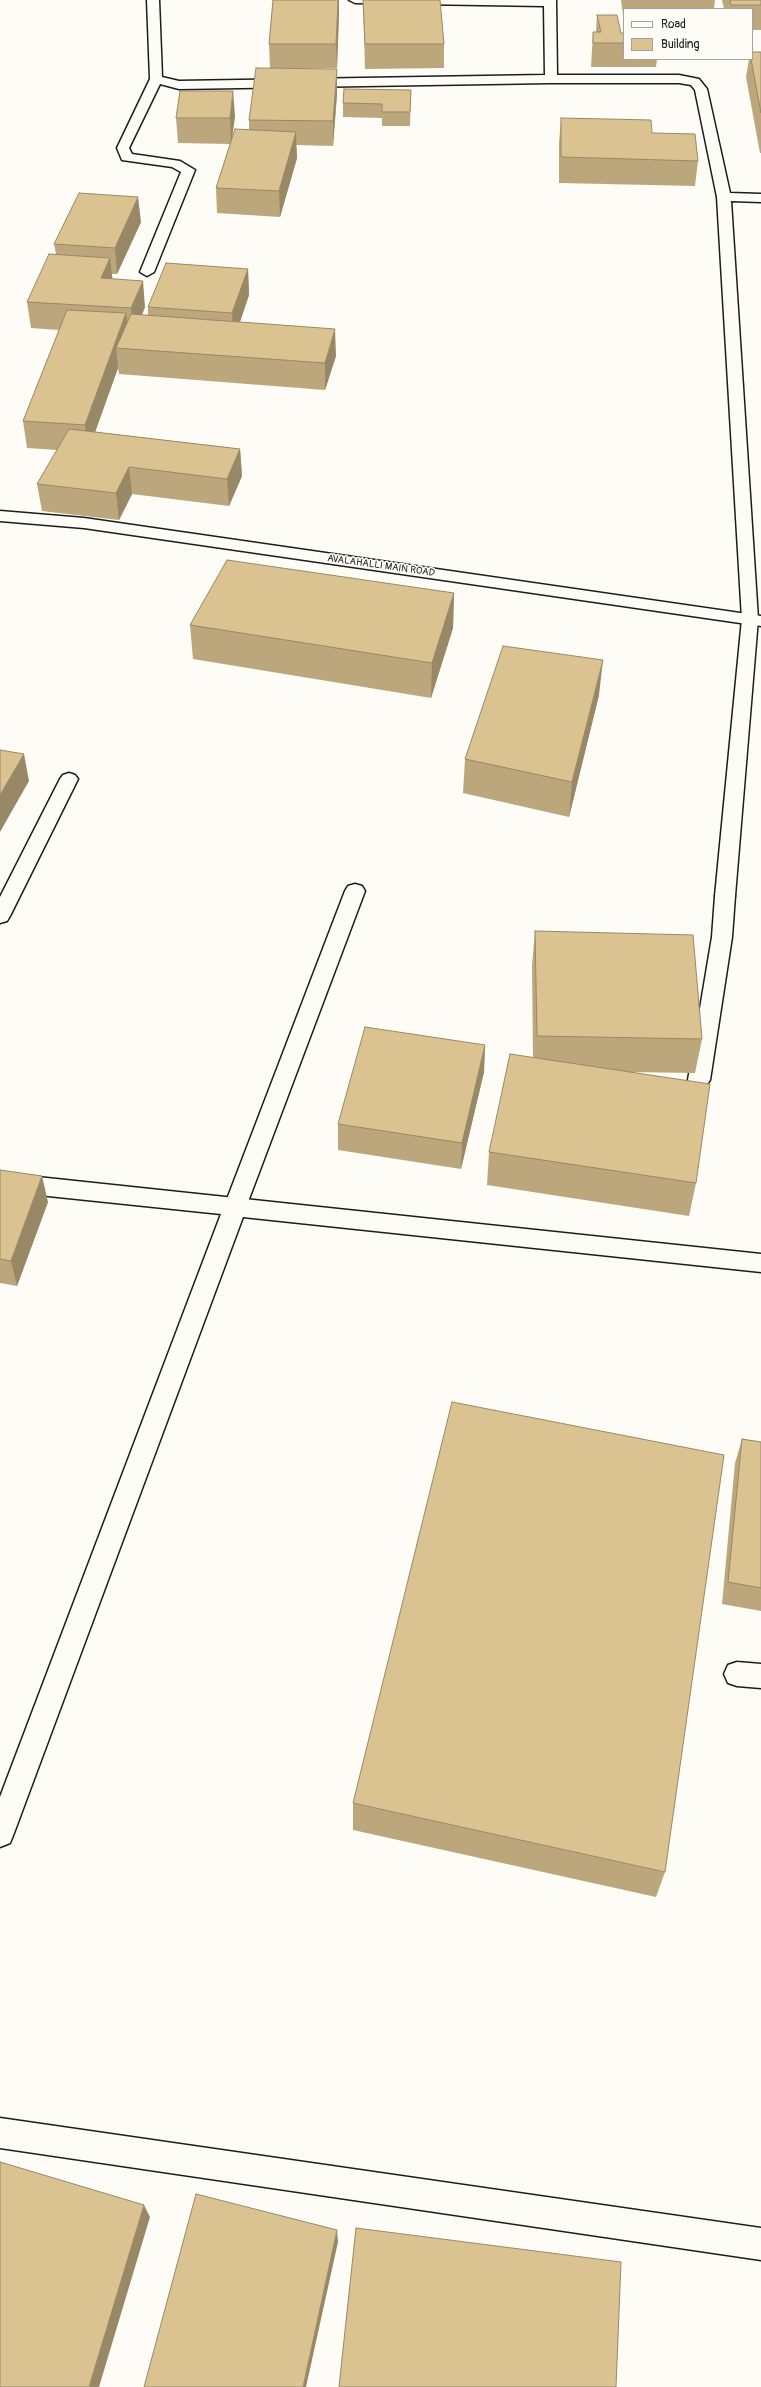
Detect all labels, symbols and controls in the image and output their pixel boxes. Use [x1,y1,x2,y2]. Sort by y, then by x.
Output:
legend [623,8,753,60]
text: Road [661,17,686,32]
text: Building [661,37,700,52]
street label: AVALAHALLI MAIN ROAD [326,553,436,579]

